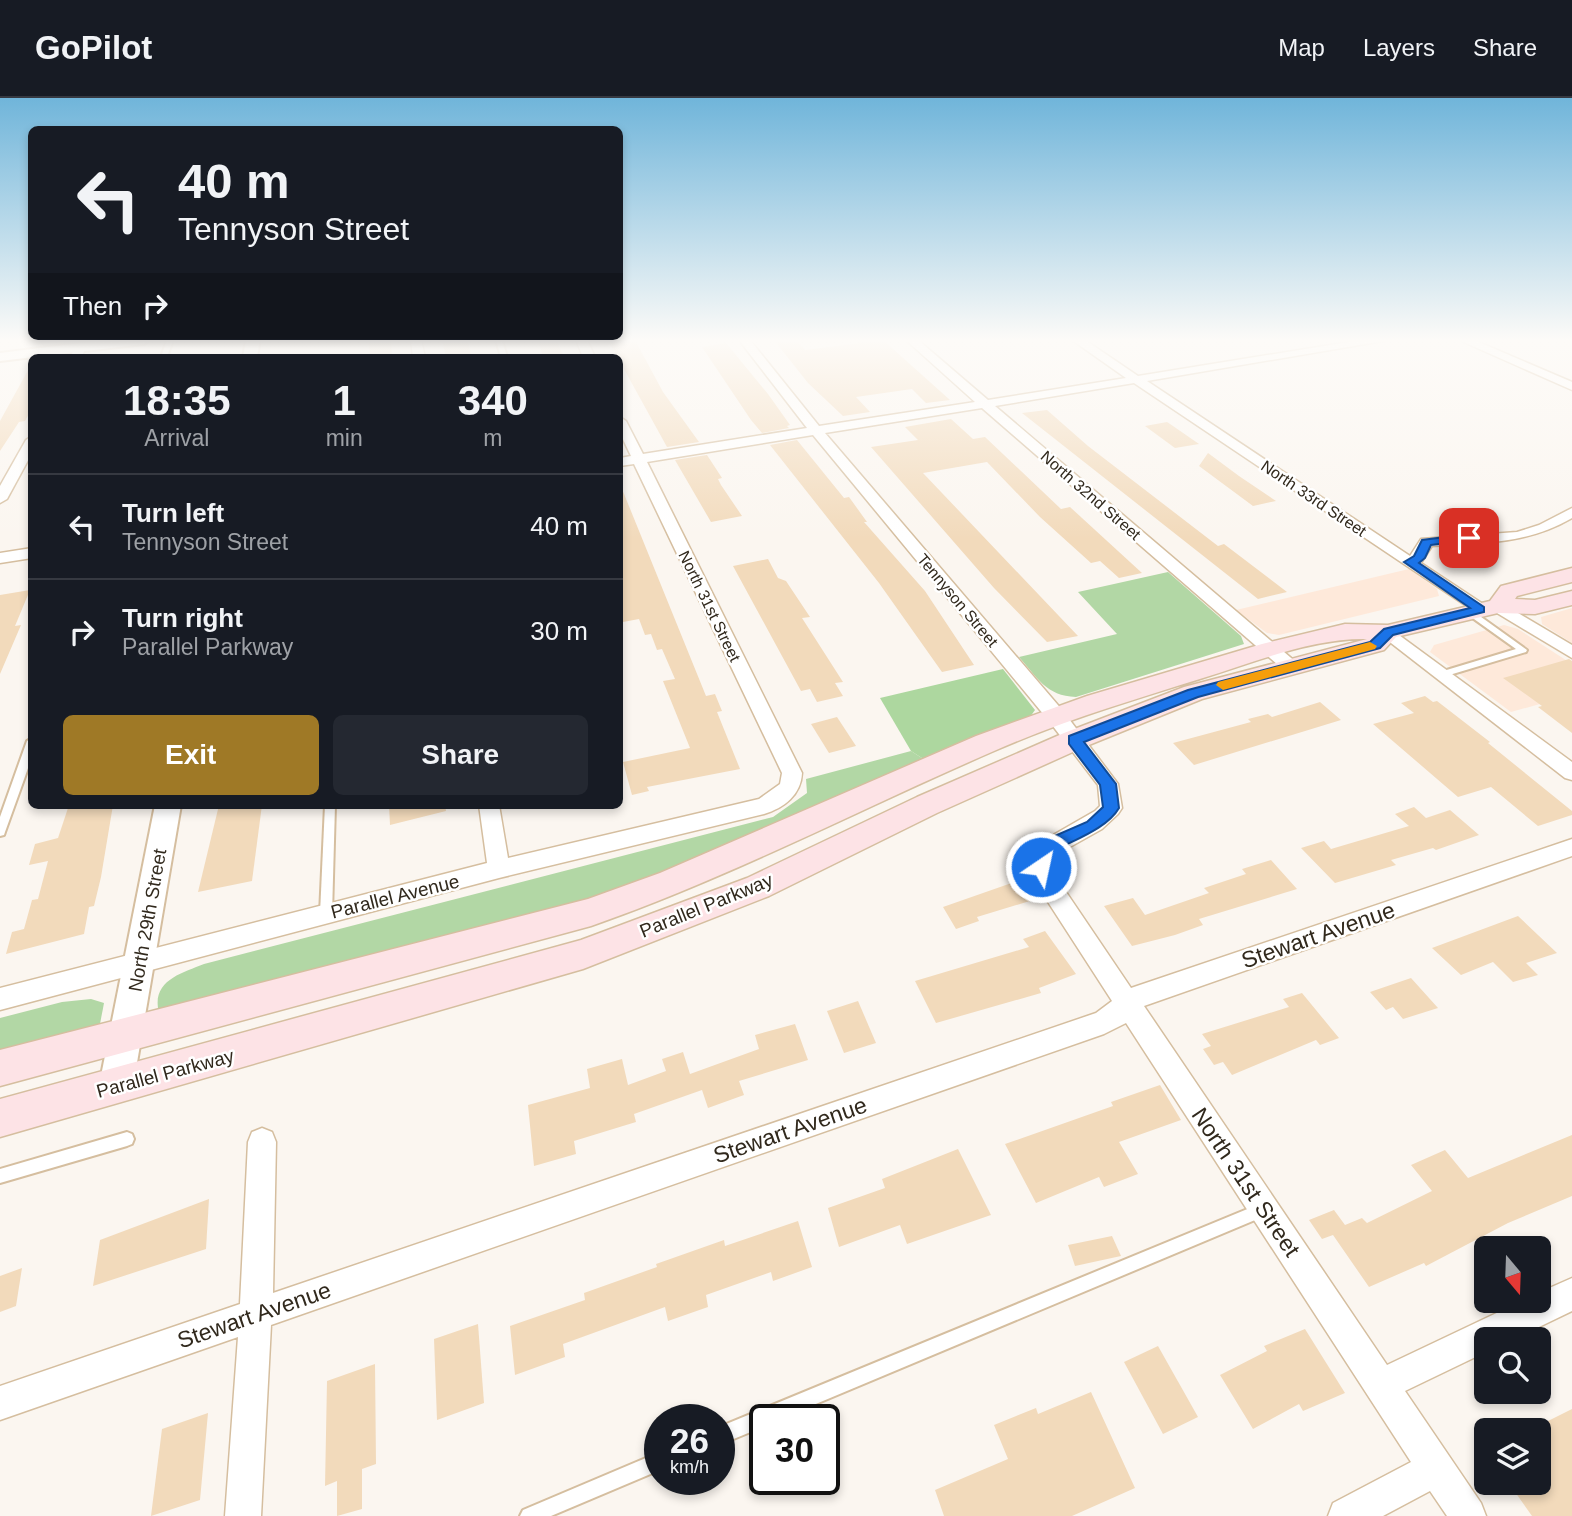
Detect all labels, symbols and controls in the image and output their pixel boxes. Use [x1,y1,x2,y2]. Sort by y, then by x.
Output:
text: GoPilot [35,29,152,66]
text: Map [1278,34,1325,61]
text: Layers [1363,34,1435,61]
text: Share [1473,34,1537,61]
icon: left [63,154,154,245]
text: 40 m [178,154,290,208]
text: Tennyson Street [178,211,409,247]
icon: right [136,287,174,325]
text: Then [63,291,122,321]
text: 18:35 [123,377,231,424]
text: 1 [332,377,356,424]
text: 340 [458,377,528,424]
text: Arrival [144,425,209,451]
text: min [326,425,363,451]
text: m [483,425,502,451]
street label: North 32nd Street [1037,448,1144,544]
street label: North 33rd Street [1258,457,1370,540]
text: Turn left [122,498,224,528]
icon: left [63,508,101,546]
pin [1439,508,1499,568]
text: 40 m [530,511,588,541]
icon: arrive [1450,519,1488,557]
text: Tennyson Street [122,529,288,555]
street label: North 31st Street [675,548,744,665]
street label: Tennyson Street [914,551,1002,650]
text: Turn right [122,603,243,633]
icon: right [63,613,101,651]
text: 30 m [530,616,588,646]
text: Parallel Parkway [122,634,293,660]
button: Exit [63,715,319,795]
button: Share [333,715,588,795]
position arrow [1004,830,1078,904]
street label: North 29th Street [125,846,171,993]
street label: Parallel Parkway [637,869,776,942]
street label: Parallel Avenue [329,870,462,923]
street label: Stewart Avenue [1238,897,1398,973]
street label: Parallel Parkway [94,1045,237,1102]
street label: Stewart Avenue [710,1092,870,1168]
street label: North 31st Street [1187,1103,1306,1262]
north arrow [1474,1236,1550,1312]
map controls [1474,1236,1551,1495]
street label: Stewart Avenue [174,1277,334,1353]
button: search [1474,1327,1551,1404]
speed limit sign: 30 [749,1404,840,1495]
button: layers [1474,1418,1551,1495]
text: 26 [670,1421,709,1460]
text: km/h [670,1457,709,1477]

